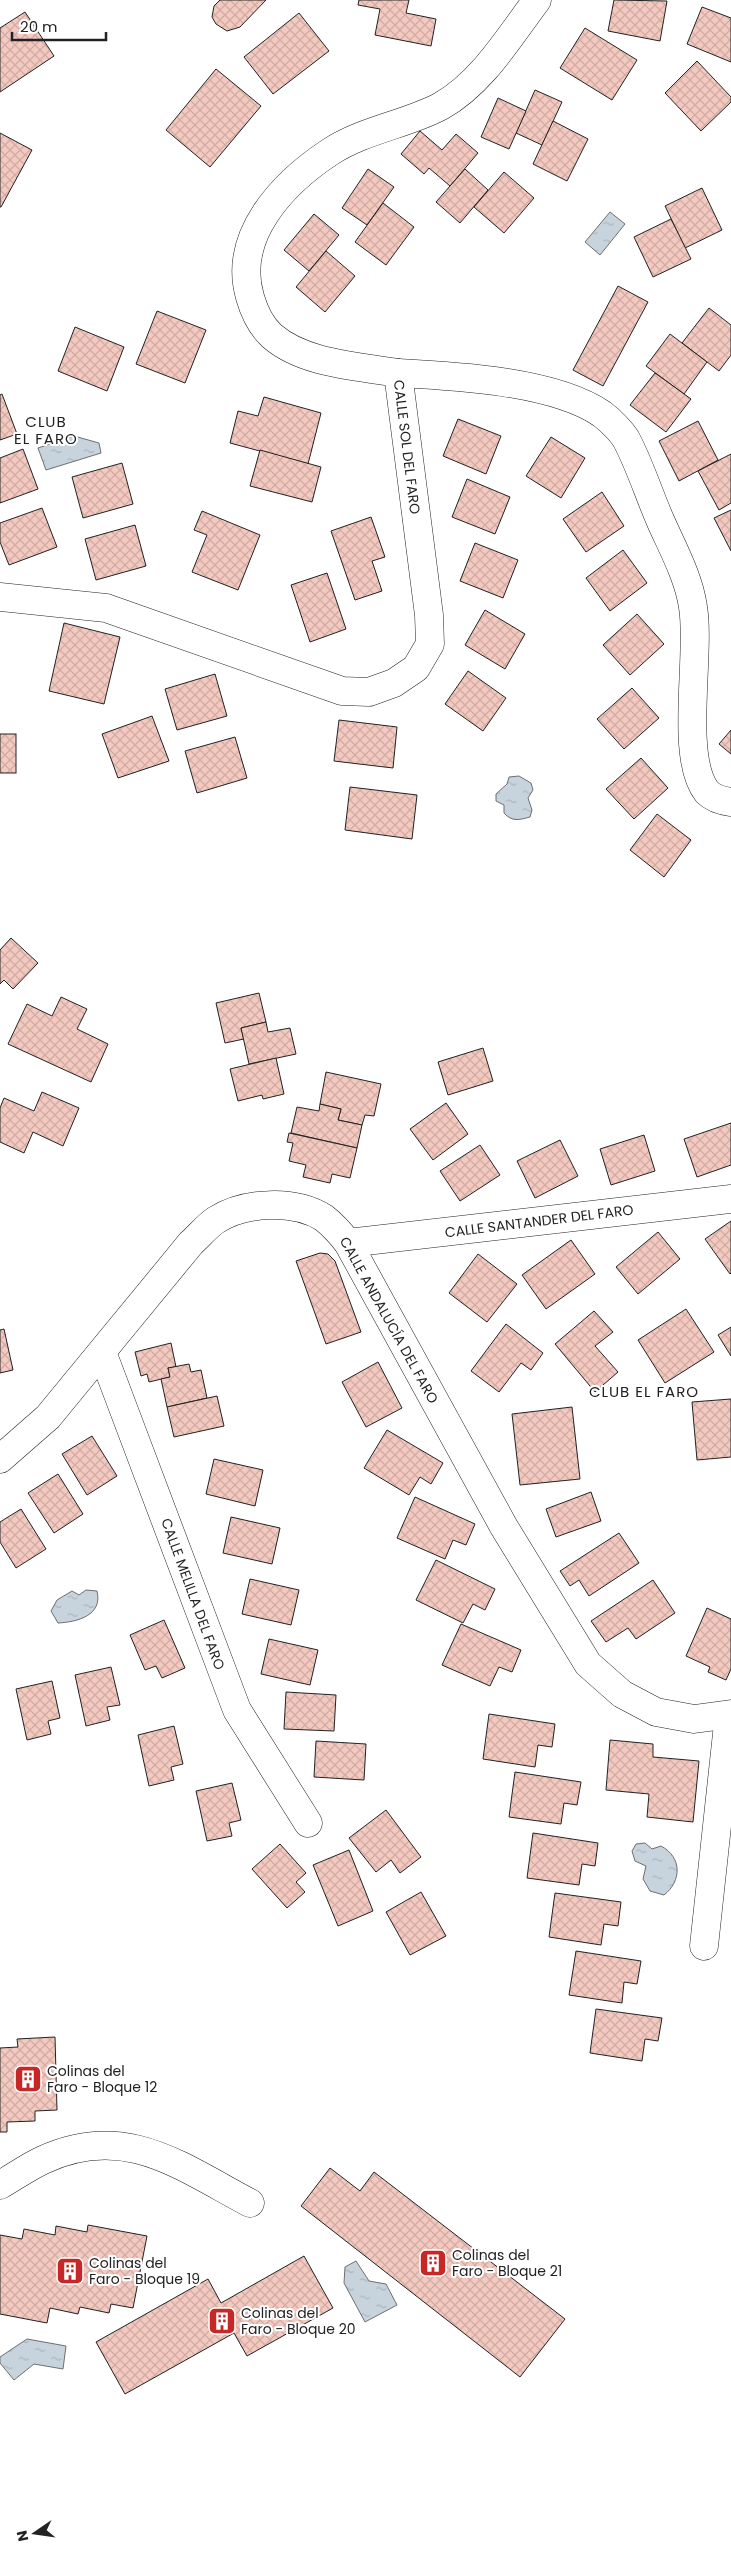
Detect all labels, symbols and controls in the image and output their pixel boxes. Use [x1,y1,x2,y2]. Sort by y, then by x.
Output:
scale bar [12,10,106,42]
text: 20 m [20,16,58,37]
street label: CALLE SOL DEL FARO [389,379,425,515]
district label: CLUB EL FARO [14,411,78,449]
street label: CALLE SANTANDER DEL FARO [444,1200,634,1242]
street label: CALLE ANDALUCÍA DEL FARO [335,1233,443,1407]
district label: CLUB EL FARO [589,1381,699,1402]
street label: CALLE MELILLA DEL FARO [156,1515,230,1673]
place label: Colinas del Faro - Bloque 12 [47,2061,157,2097]
building icon: Colinas del Faro - Bloque 12 [13,2064,43,2094]
place label: Colinas del Faro - Bloque 21 [452,2245,562,2281]
building icon: Colinas del Faro - Bloque 21 [418,2248,448,2278]
place label: Colinas del Faro - Bloque 19 [89,2253,200,2289]
building icon: Colinas del Faro - Bloque 19 [55,2256,85,2286]
place label: Colinas del Faro - Bloque 20 [241,2303,356,2339]
building icon: Colinas del Faro - Bloque 20 [207,2306,237,2336]
north arrow [10,2508,60,2558]
text: N [11,2529,33,2543]

